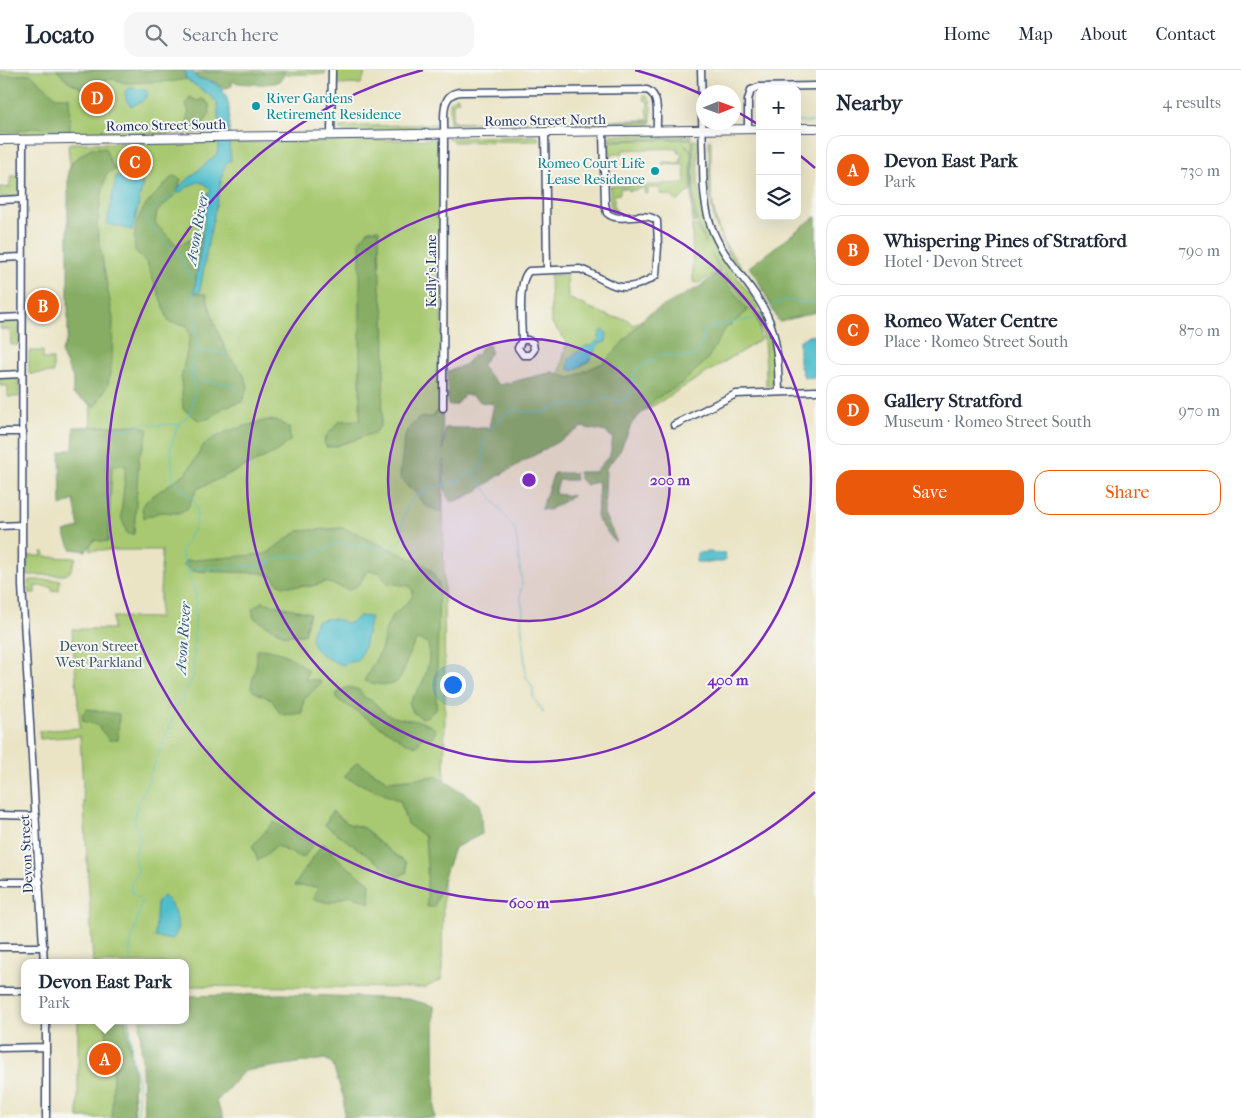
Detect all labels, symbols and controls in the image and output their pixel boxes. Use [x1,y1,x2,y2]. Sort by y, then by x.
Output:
search box [124,12,474,57]
text: Locato [25,21,94,49]
icon: search [142,21,170,49]
text: Search here [182,24,279,46]
text: Home [943,24,990,45]
text: Map [1018,24,1053,45]
text: About [1081,24,1127,45]
text: Contact [1155,24,1216,45]
pin: D [81,79,113,117]
north arrow [696,85,741,130]
map controls [756,85,801,220]
button: + [756,85,801,130]
place label: River Gardens Retirement Residence [266,90,401,123]
text: Nearby [836,91,902,115]
text: 4 results [1163,93,1221,112]
marker: River Gardens Retirement Residence [250,100,262,112]
street label: Romeo Street North [484,111,606,130]
street label: Romeo Street South [106,116,227,135]
button: − [756,130,801,175]
pin: C [119,143,151,181]
text: Devon East Park [884,150,1017,172]
place label: Romeo Court Life Lease Residence [537,155,645,188]
text: A [848,161,858,180]
text: 730 m [1180,161,1220,180]
marker: Romeo Court Life Lease Residence [649,165,661,177]
text: Park [884,172,916,191]
button: layers [756,175,801,220]
water label: Avon River [182,191,212,268]
text: Whispering Pines of Stratford [884,230,1127,252]
street label: Kelly's Lane [423,234,440,308]
text: B [848,241,858,260]
text: 790 m [1178,241,1220,260]
text: Hotel · Devon Street [884,252,1023,271]
pin: B [27,287,59,325]
text: Romeo Water Centre [884,310,1058,332]
text: C [848,321,858,340]
text: 870 m [1179,321,1220,340]
text: Place · Romeo Street South [884,332,1068,351]
text: Gallery Stratford [884,390,1022,412]
text: D [847,401,859,420]
text: 970 m [1178,401,1220,420]
text: Museum · Romeo Street South [884,412,1091,431]
button: Save [836,470,1024,515]
button: Share [1034,470,1221,515]
centre of rings [520,471,538,489]
text: 200 m [650,471,690,489]
water label: Avon River [171,600,195,677]
park label: Devon Street West Parkland [55,638,143,671]
text: 400 m [706,671,749,689]
your location [440,672,466,698]
street label: Devon Street [16,814,37,894]
text: 600 m [509,894,550,912]
popup [21,959,189,1024]
text: Devon East Park [38,971,172,993]
text: Park [38,993,70,1012]
pin: A [89,1040,121,1078]

